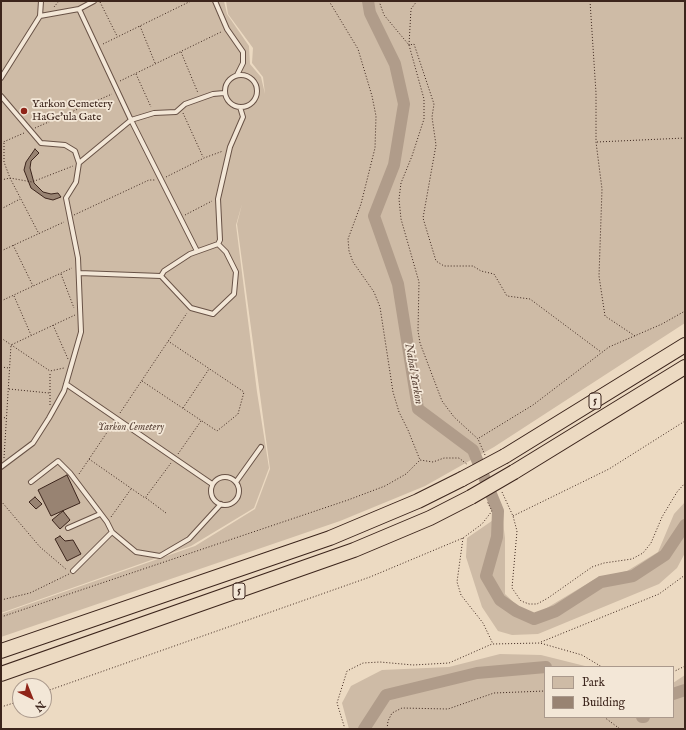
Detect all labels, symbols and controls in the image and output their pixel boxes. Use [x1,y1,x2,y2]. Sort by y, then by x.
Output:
place label: Yarkon Cemetery HaGe'ula Gate [32,98,113,124]
marker: Yarkon Cemetery HaGe'ula Gate [19,106,29,116]
water label: Nahal Yarkon [401,342,425,406]
road number: 5 [589,393,601,409]
park label: Yarkon Cemetery [98,421,164,435]
road number: 5 [233,583,245,599]
legend [544,666,674,718]
text: Park [582,675,605,690]
north arrow [12,678,52,718]
text: Building [582,695,625,710]
text: N [31,698,48,714]

